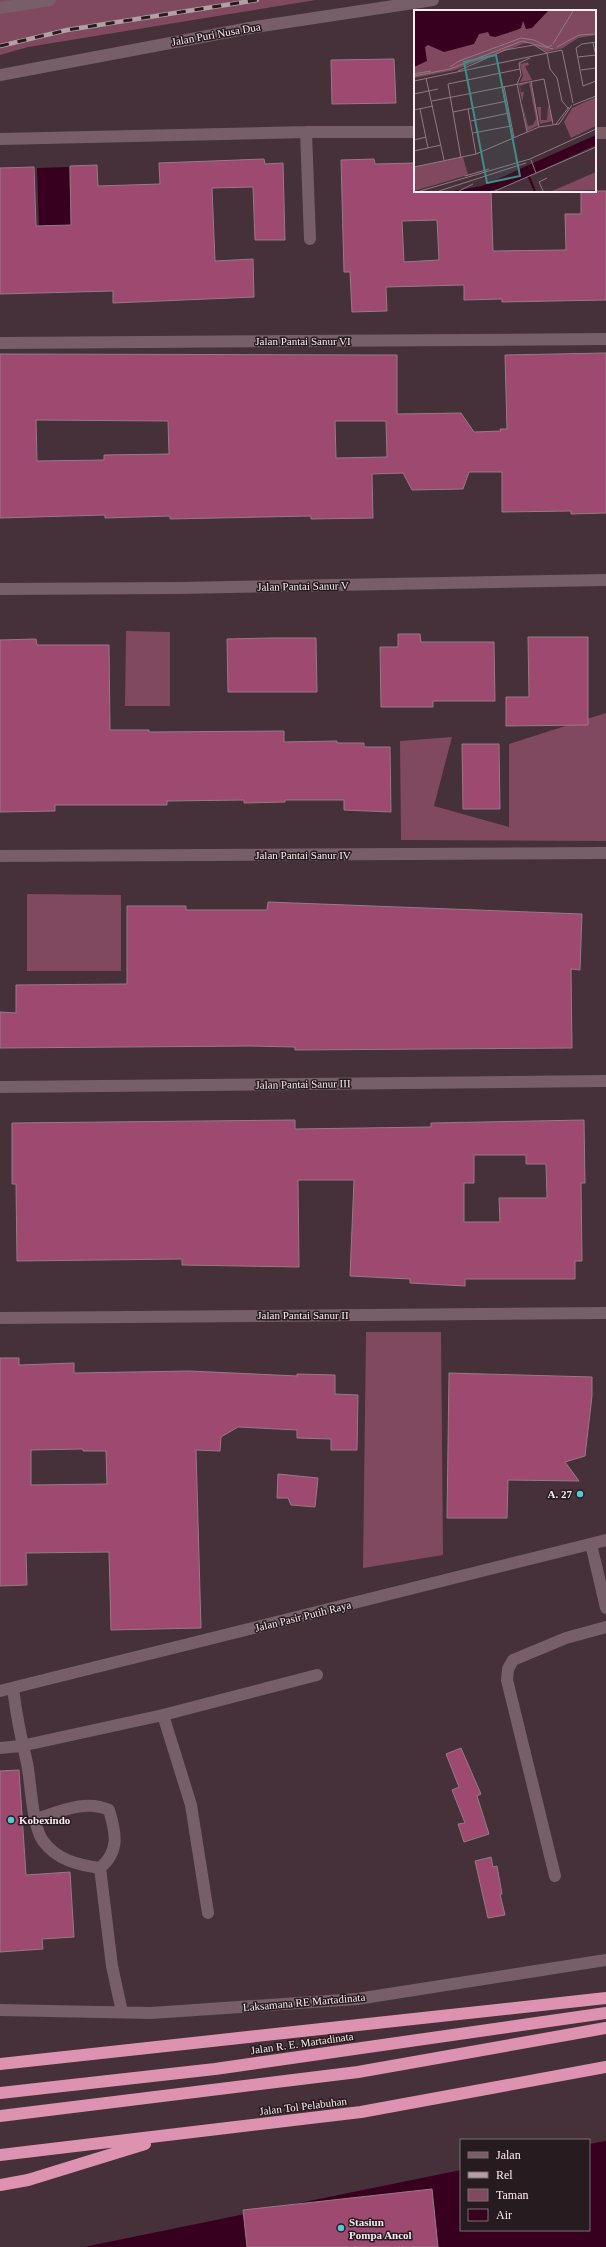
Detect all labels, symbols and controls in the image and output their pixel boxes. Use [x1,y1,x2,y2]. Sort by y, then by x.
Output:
inset map [414,10,596,192]
street label: Jalan Puri Nusa Dua [171,20,262,48]
street label: Jalan Pantai Sanur VI [255,335,351,347]
street label: Jalan Pantai Sanur V [257,579,349,593]
street label: Jalan Pantai Sanur IV [255,849,351,861]
street label: Jalan Pantai Sanur III [255,1077,351,1091]
street label: Jalan Pantai Sanur II [257,1309,349,1321]
place label: A. 27 [548,1488,572,1500]
marker: A. 27 [575,1489,585,1499]
street label: Jalan Pasir Putih Raya [254,1598,352,1634]
place label: Kobexindo [19,1814,71,1826]
marker: Kobexindo [6,1815,16,1825]
street label: Laksamana RE Martadinata [242,1991,366,2013]
street label: Jalan R. E. Martadinata [250,2030,354,2056]
street label: Jalan Tol Pelabuhan [258,2095,348,2117]
legend [460,2139,590,2231]
text: Jalan [496,2148,521,2162]
text: Rel [496,2168,513,2182]
text: Taman [496,2188,528,2202]
text: Air [496,2208,512,2222]
place label: Stasiun Pompa Ancol [349,2216,412,2241]
marker: Stasiun Pompa Ancol [336,2223,346,2233]

